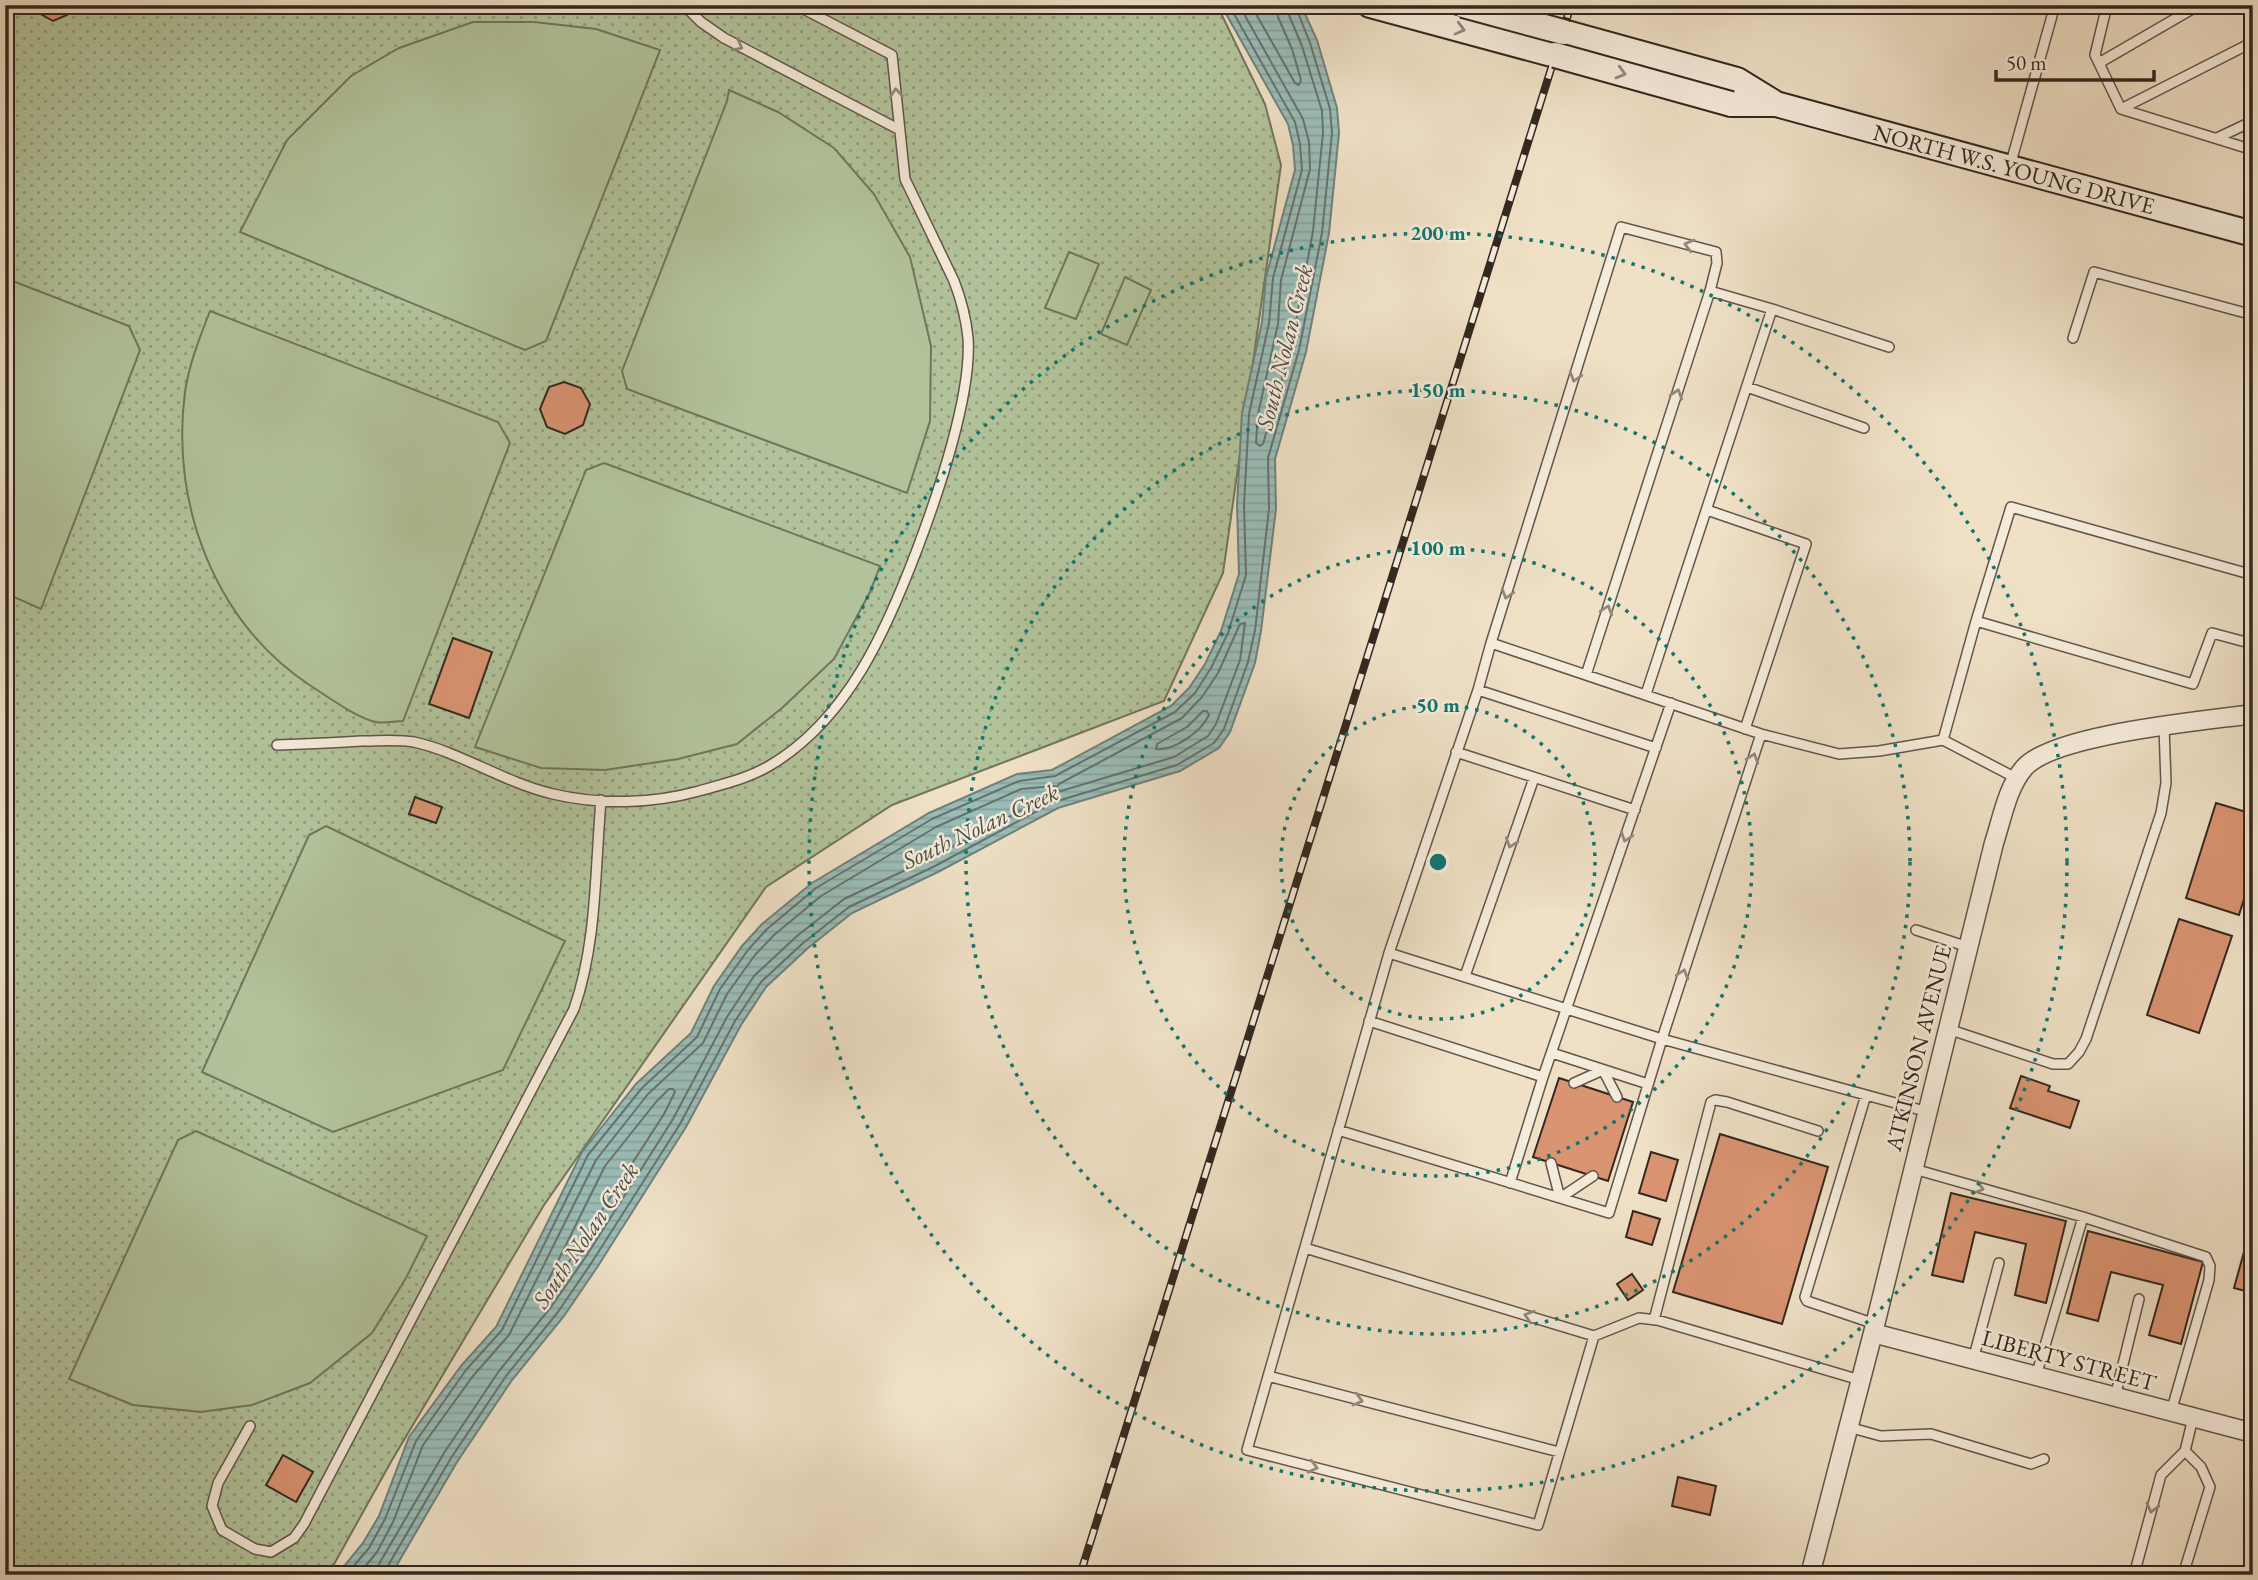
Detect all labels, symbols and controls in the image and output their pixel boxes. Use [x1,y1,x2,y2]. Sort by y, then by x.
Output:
one-way arrow [1454,21,1466,35]
one-way arrow [731,37,743,51]
scale bar [1996,38,2153,82]
text: 50 m [2006,49,2047,76]
one-way arrow [1615,65,1627,79]
one-way arrow [889,87,904,98]
street label: NORTH W.S. YOUNG DRIVE [1870,117,2158,221]
text: 200 m [1410,219,1466,246]
one-way arrow [1683,239,1695,253]
water label: South Nolan Creek [1248,261,1320,434]
one-way arrow [1568,371,1583,383]
text: 150 m [1410,376,1466,403]
one-way arrow [1669,388,1683,400]
text: 100 m [1410,534,1466,561]
one-way arrow [1500,588,1515,600]
one-way arrow [1598,604,1613,616]
text: 50 m [1416,691,1460,718]
one-way arrow [1745,752,1759,764]
water label: South Nolan Creek [896,776,1063,876]
one-way arrow [1620,831,1634,843]
one-way arrow [1505,836,1519,848]
centre of rings [1426,850,1450,874]
street label: ATKINSON AVENUE [1878,942,1958,1155]
one-way arrow [1675,968,1689,981]
water label: South Nolan Creek [524,1156,645,1315]
one-way arrow [1973,1179,1985,1194]
one-way arrow [1523,1309,1535,1324]
street label: LIBERTY STREET [1979,1322,2160,1398]
one-way arrow [1351,1392,1363,1406]
one-way arrow [1307,1459,1319,1473]
one-way arrow [2146,1502,2160,1514]

